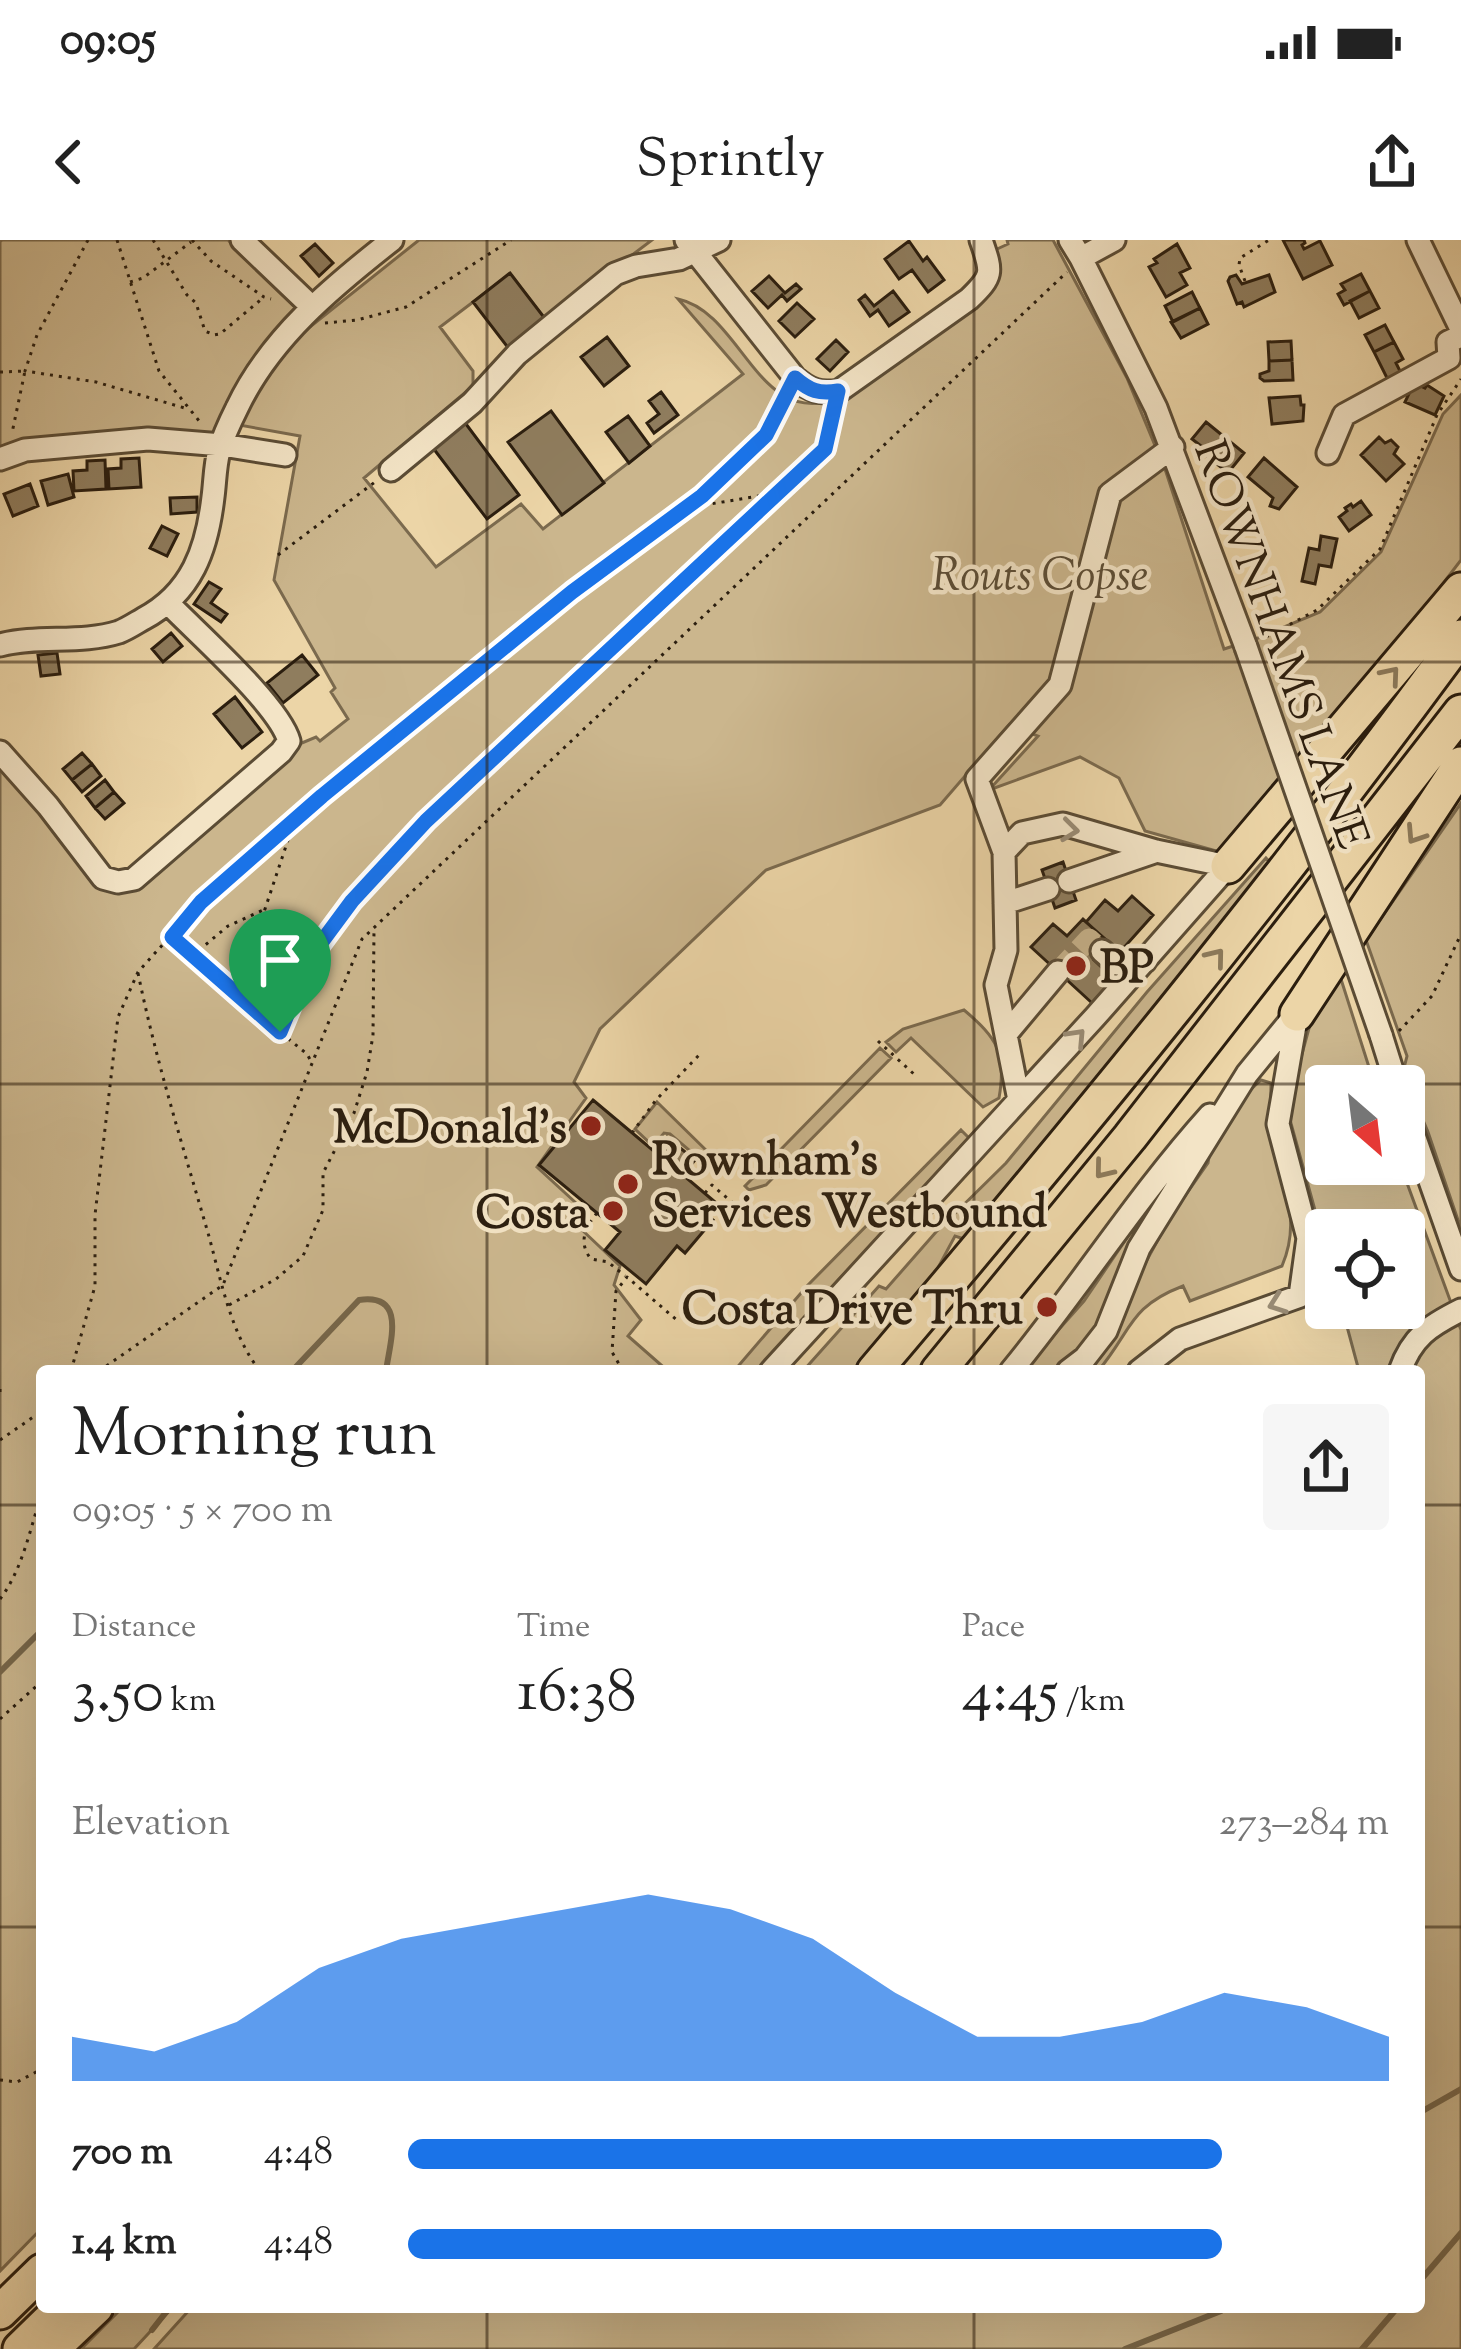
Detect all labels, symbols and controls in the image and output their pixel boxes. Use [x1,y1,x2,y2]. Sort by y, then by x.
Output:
text: 09:05 [60,10,156,75]
text: Sprintly [636,123,825,201]
icon: back [36,129,102,195]
icon: share [1359,129,1425,195]
street label: ROWNHAMS LANE [1174,433,1382,859]
park label: Routs Copse [932,546,1148,611]
one-way arrow [1376,667,1398,689]
one-way arrow [1060,816,1080,842]
one-way arrow [1407,822,1429,844]
pin [229,909,331,1032]
icon: arrive [247,927,313,993]
place label: BP [1100,939,1154,1004]
one-way arrow [1202,949,1223,971]
marker: BP [1063,953,1089,979]
one-way arrow [1062,1030,1084,1051]
north arrow [1305,1065,1425,1185]
map controls [1305,1065,1425,1329]
place label: McDonald's [333,1099,567,1164]
marker: McDonald's [578,1113,604,1139]
place label: Rownham's Services Westbound [652,1131,1048,1248]
one-way arrow [1096,1156,1118,1178]
marker: Rownham's Services Westbound [615,1171,641,1197]
place label: Costa [476,1184,589,1249]
marker: Costa [600,1198,626,1224]
button: locate [1305,1209,1425,1329]
place label: Costa Drive Thru [682,1280,1023,1345]
one-way arrow [1268,1290,1289,1314]
marker: Costa Drive Thru [1034,1294,1060,1320]
text: Morning run [72,1391,437,1486]
button: share [1263,1404,1389,1530]
text: 09:05 · 5 × 700 m [72,1484,333,1540]
text: Distance [72,1604,196,1652]
text: Time [517,1604,590,1652]
text: Pace [962,1604,1025,1652]
text: 3.50 [72,1652,164,1739]
text: 16:38 [517,1652,636,1739]
text: 4:45 [962,1652,1059,1739]
text: km [164,1678,216,1726]
text: /km [1059,1678,1125,1726]
text: Elevation [72,1797,230,1853]
text: 273–284 m [1219,1797,1389,1853]
text: 700 m [72,2126,173,2182]
text: 4:48 [264,2126,333,2182]
text: 1.4 km [72,2216,177,2272]
text: 4:48 [264,2216,333,2272]

